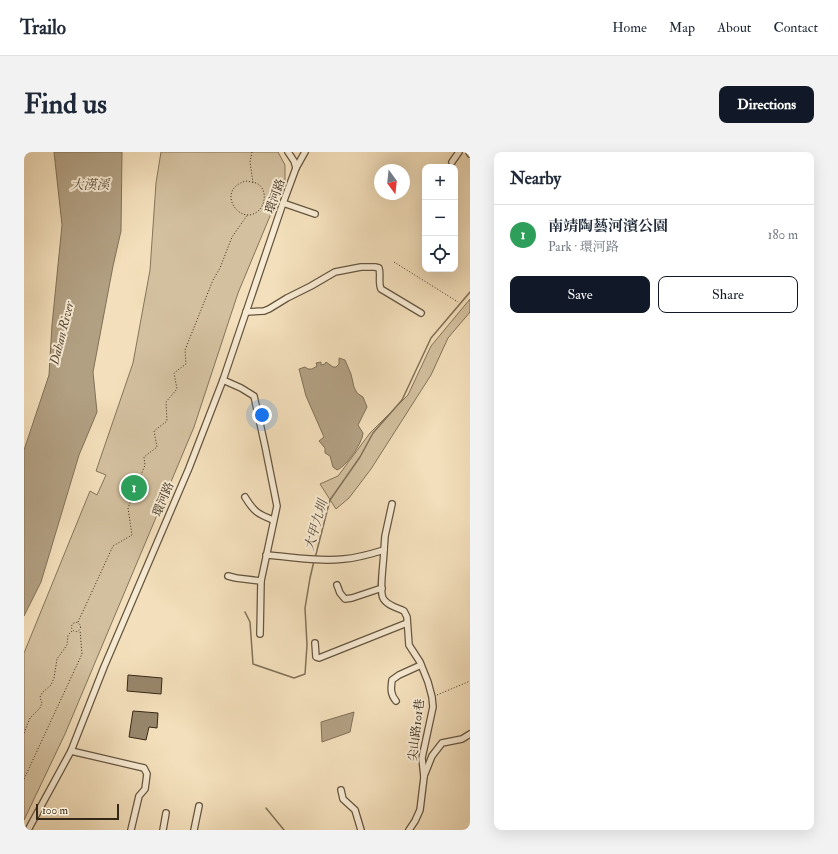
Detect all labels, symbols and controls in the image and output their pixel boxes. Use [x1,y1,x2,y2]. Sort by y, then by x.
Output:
text: Trailo [20,16,66,40]
text: Home [612,19,647,36]
text: Map [669,19,695,36]
text: About [717,19,751,36]
text: Contact [773,19,818,36]
button: Directions [719,86,814,123]
text: Find us [24,87,107,122]
north arrow [374,164,410,200]
map controls [422,164,458,272]
button: + [422,164,458,200]
text: Nearby [510,168,561,189]
water label: 大漢溪 [70,177,111,193]
street label: 環河路 [262,177,289,216]
button: − [422,200,458,236]
text: 南靖陶藝河濱公園 [548,217,668,236]
text: 1 [521,227,525,243]
text: 180 m [768,227,798,243]
button: locate [422,236,458,272]
text: Park · 環河路 [548,239,619,255]
button: Save [510,276,650,313]
button: Share [658,276,798,313]
water label: Dahan River [46,299,78,367]
your location [252,405,272,425]
pin: 1 [121,473,147,503]
street label: 環河路 [150,480,177,519]
water label: 大甲九圳 [301,496,331,552]
street label: 尖山路101巷 [405,698,428,762]
scale bar [36,802,119,821]
text: 100 m [42,804,68,817]

